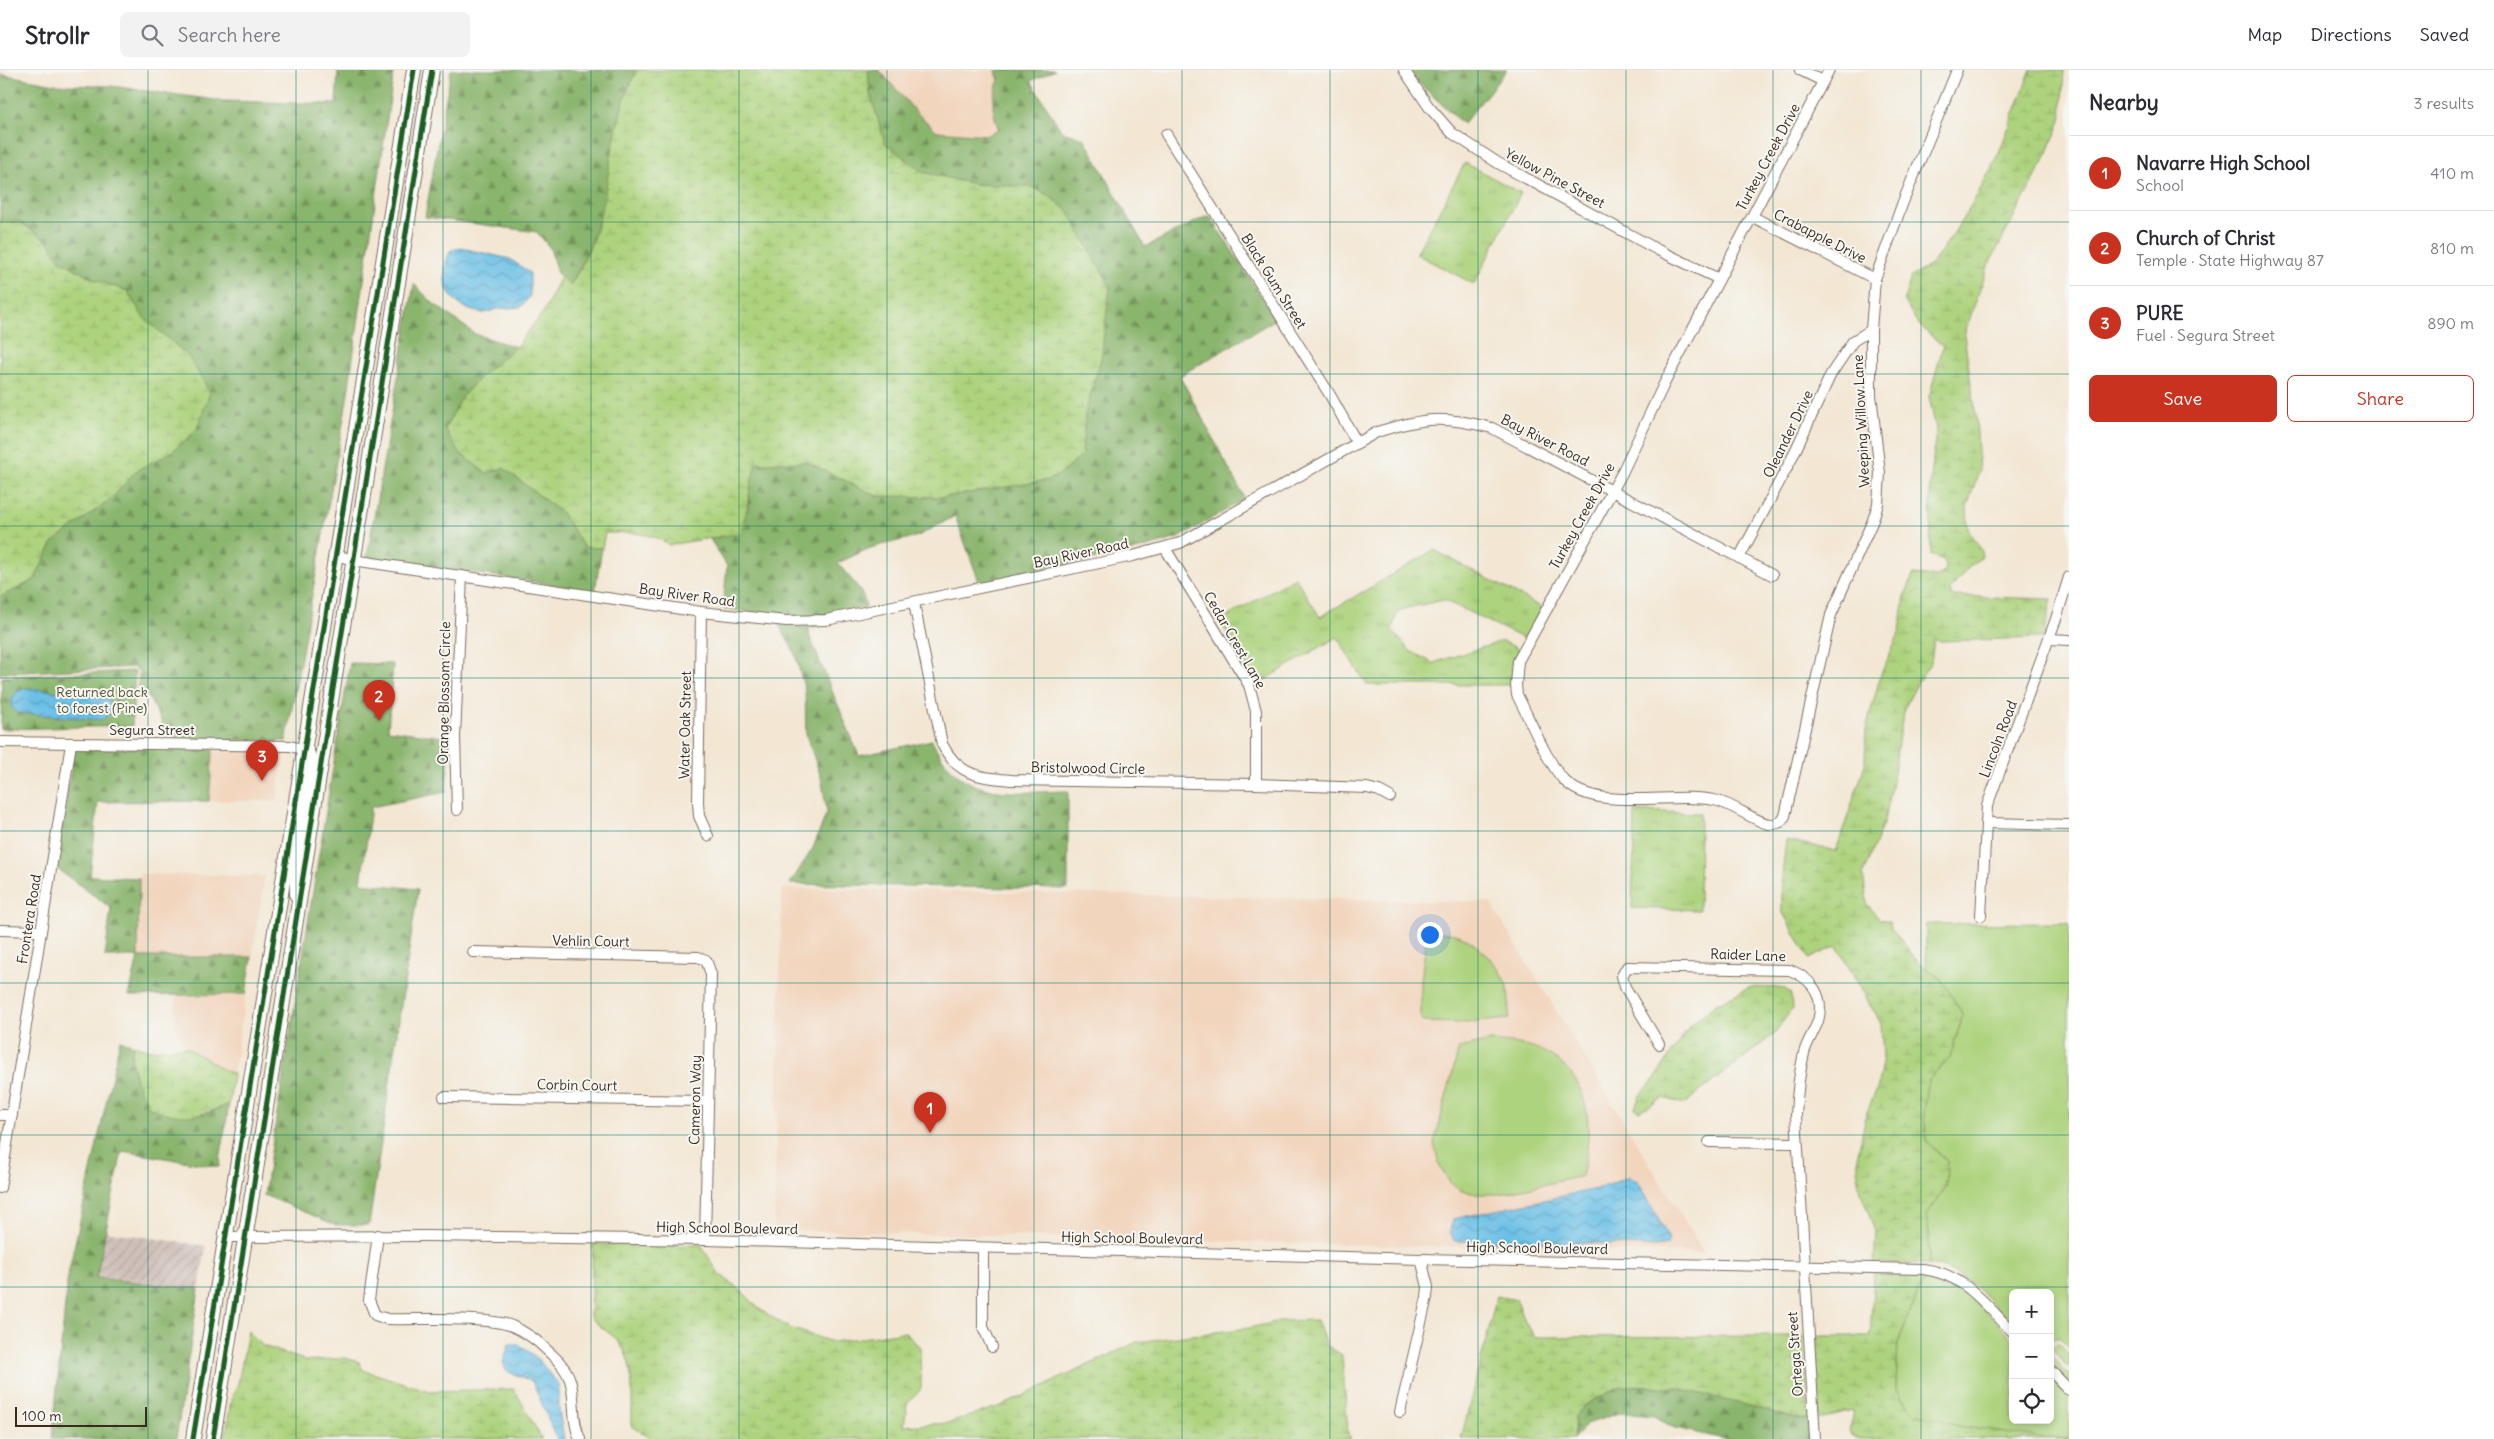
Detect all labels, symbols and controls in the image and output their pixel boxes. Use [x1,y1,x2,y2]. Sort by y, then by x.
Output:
search box [120,12,470,57]
text: Strollr [25,20,90,50]
icon: search [138,21,166,49]
text: Search here [178,23,281,47]
text: Map [2247,23,2282,46]
text: Directions [2310,23,2392,46]
text: Saved [2420,23,2469,46]
text: Nearby [2089,89,2159,116]
text: 3 results [2414,93,2474,113]
street label: Turkey Creek Drive [1732,100,1804,214]
street label: Yellow Pine Street [1502,144,1608,212]
text: Navarre High School [2136,151,2310,175]
text: 1 [2102,163,2108,183]
text: 410 m [2430,163,2474,183]
text: School [2136,175,2184,195]
street label: Crabapple Drive [1771,205,1869,267]
text: Church of Christ [2136,226,2275,250]
street label: Black Gum Street [1237,230,1311,332]
text: 2 [2101,238,2109,258]
text: 810 m [2430,238,2474,258]
text: Temple · State Highway 87 [2136,250,2324,270]
text: PURE [2136,301,2184,325]
text: 3 [2100,313,2110,333]
text: 890 m [2427,313,2474,333]
text: Fuel · Segura Street [2136,325,2275,345]
street label: Weeping Willow Lane [1849,354,1873,488]
button: Save [2089,375,2277,422]
button: Share [2287,375,2474,422]
street label: Oleander Drive [1759,387,1817,481]
street label: Bay River Road [1498,410,1592,470]
street label: Turkey Creek Drive [1545,460,1619,572]
street label: Bay River Road [1032,534,1130,572]
street label: Bay River Road [638,579,736,611]
street label: Cedar Crest Lane [1200,588,1270,692]
street label: Orange Blossom Circle [434,621,454,765]
street label: Water Oak Street [675,671,695,779]
pin: 2 [363,680,395,721]
park label: Returned back to forest (Pine) [56,683,148,717]
street label: Lincoln Road [1975,698,2021,780]
street label: Segura Street [109,721,195,739]
pin: 3 [246,740,278,781]
street label: Bristolwood Circle [1031,758,1145,778]
street label: Frontera Road [13,873,45,965]
your location [1417,922,1443,948]
street label: Vehlin Court [552,931,630,951]
street label: Raider Lane [1710,945,1786,965]
street label: Cameron Way [685,1055,705,1145]
street label: Corbin Court [537,1075,618,1095]
pin: 1 [914,1092,946,1133]
street label: High School Boulevard [656,1218,798,1238]
street label: High School Boulevard [1061,1228,1203,1248]
street label: High School Boulevard [1466,1238,1608,1258]
map controls [2009,1289,2054,1424]
button: + [2009,1289,2054,1334]
street label: Ortega Street [1783,1311,1807,1397]
button: − [2009,1334,2054,1379]
button: locate [2009,1379,2054,1424]
scale bar [15,1404,148,1427]
text: 100 m [22,1407,62,1425]

